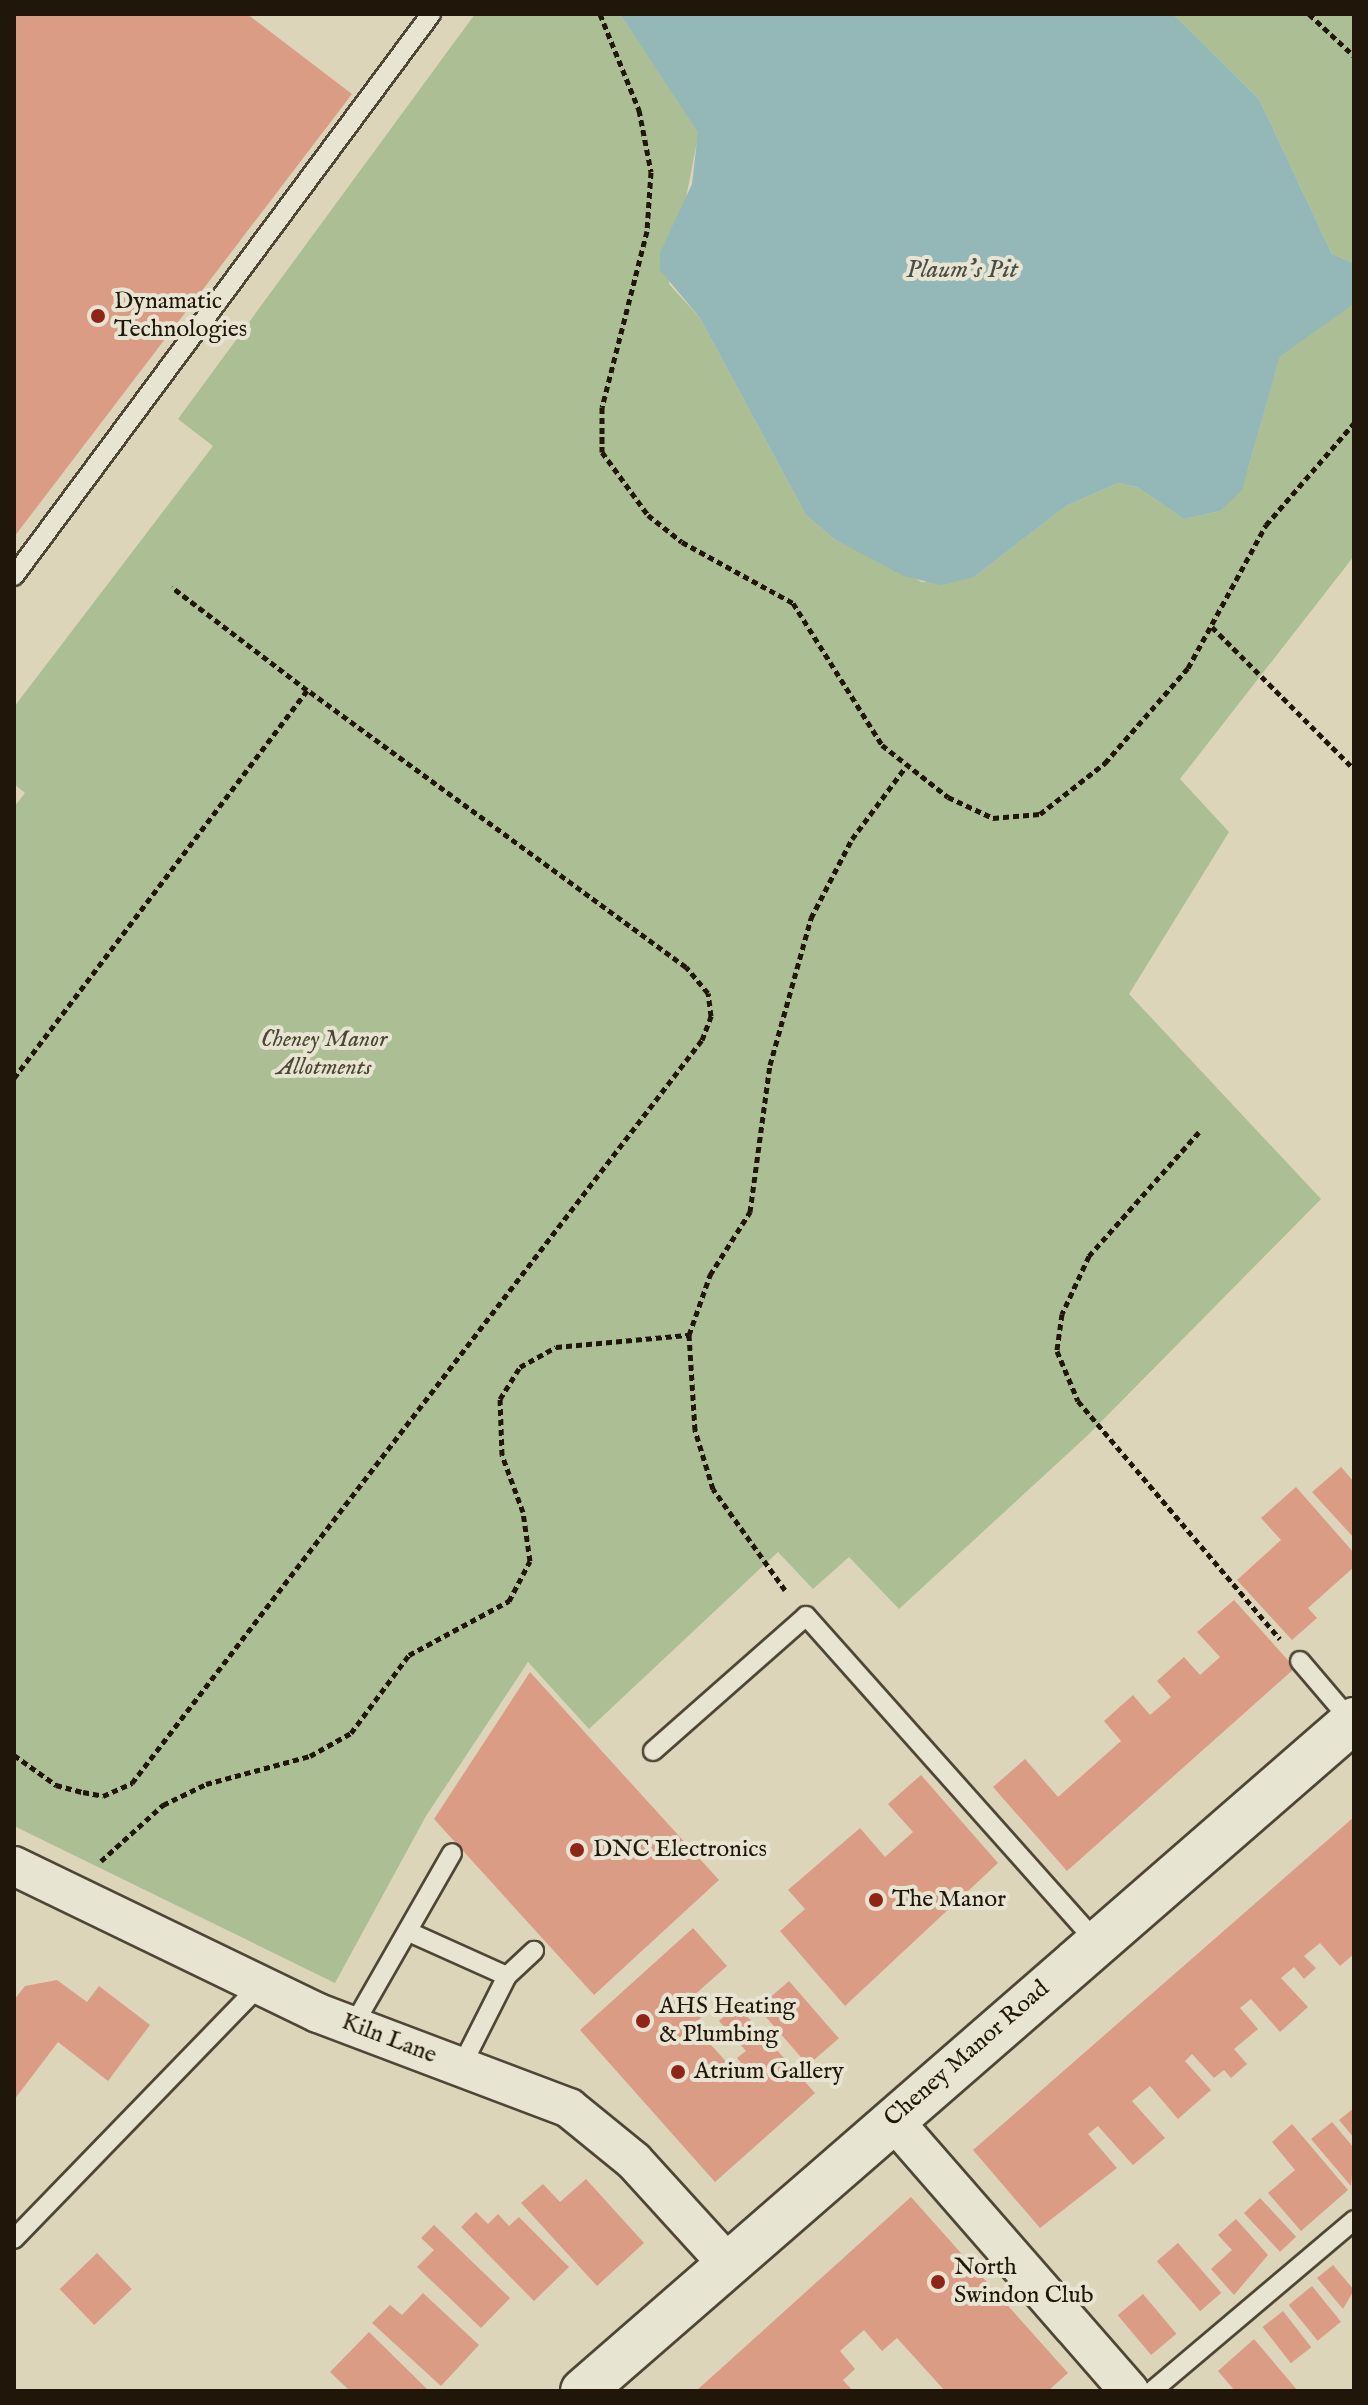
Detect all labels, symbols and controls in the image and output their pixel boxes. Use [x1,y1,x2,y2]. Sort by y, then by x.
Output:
water label: Plaum's Pit [906,254,1018,286]
place label: Dynamatic Technologies [114,288,247,344]
marker: Dynamatic Technologies [89,307,107,325]
park label: Cheney Manor Allotments [261,1026,387,1082]
place label: DNC Electronics [593,1836,767,1864]
marker: DNC Electronics [568,1841,586,1859]
place label: The Manor [892,1886,1006,1914]
marker: The Manor [867,1891,885,1909]
street label: Cheney Manor Road [879,1975,1055,2133]
place label: AHS Heating & Plumbing [659,1993,796,2049]
street label: Kiln Lane [337,2008,441,2070]
marker: AHS Heating & Plumbing [634,2012,652,2030]
place label: Atrium Gallery [694,2058,844,2086]
marker: Atrium Gallery [669,2063,687,2081]
place label: North Swindon Club [954,2254,1094,2310]
marker: North Swindon Club [929,2273,947,2291]

